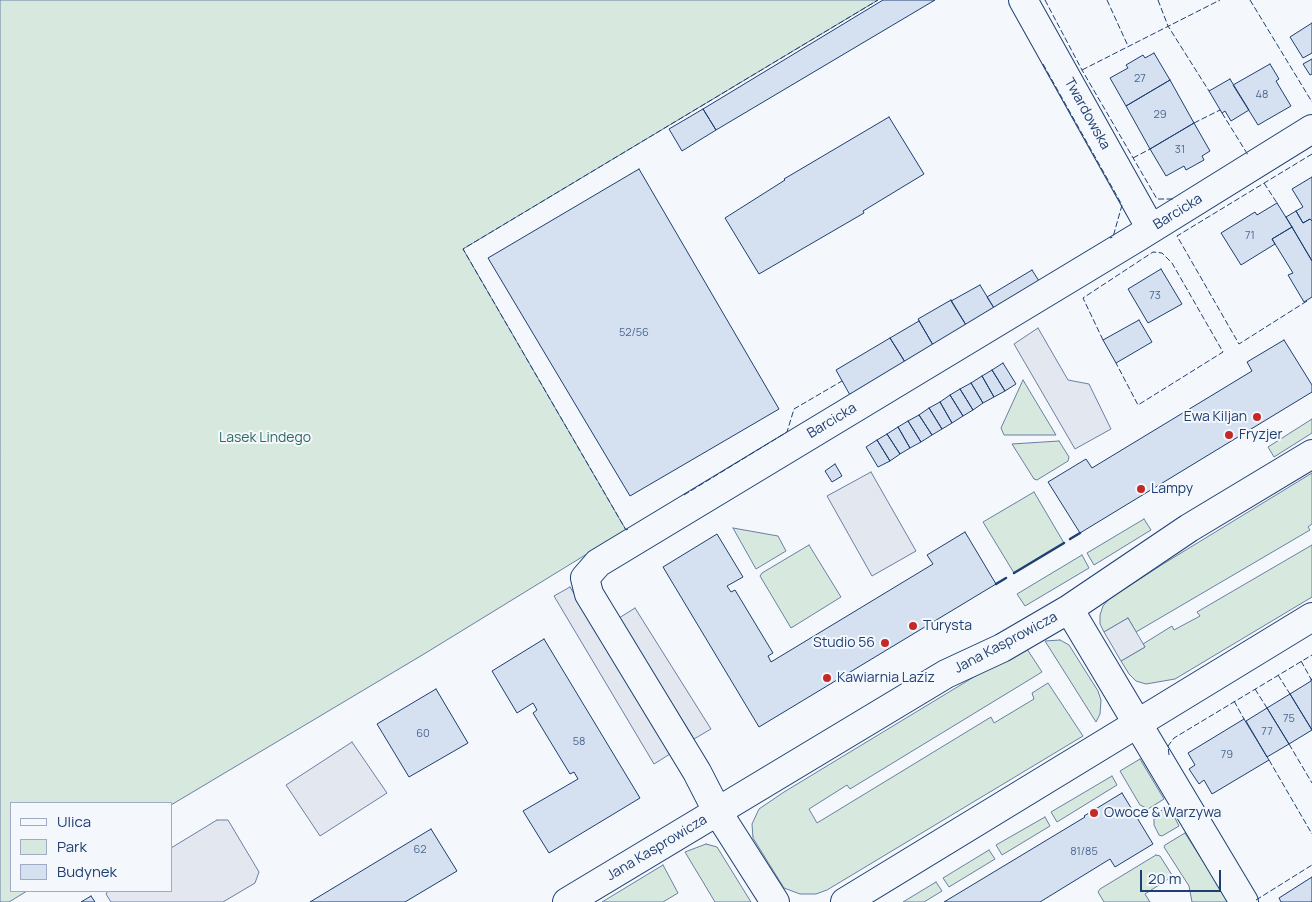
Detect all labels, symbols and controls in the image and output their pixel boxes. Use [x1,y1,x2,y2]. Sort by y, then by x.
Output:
house number: 27 [1134,72,1146,86]
street label: Twardowska [1060,75,1114,153]
house number: 48 [1256,88,1268,102]
house number: 29 [1153,108,1167,122]
house number: 31 [1175,143,1185,157]
street label: Barcicka [1150,190,1206,234]
house number: 71 [1245,229,1255,243]
house number: 73 [1149,289,1161,303]
house number: 52/56 [619,326,649,340]
street label: Barcicka [804,400,860,442]
place label: Ewa Kiljan [1184,409,1247,425]
marker: Ewa Kiljan [1251,411,1263,423]
place label: Fryzjer [1239,427,1283,443]
marker: Fryzjer [1223,429,1235,441]
park label: Lasek Lindego [219,430,311,446]
place label: Lampy [1151,481,1193,497]
marker: Lampy [1135,483,1147,495]
street label: Jana Kasprowicza [952,609,1060,677]
place label: Turysta [923,618,972,634]
marker: Turysta [907,620,919,632]
place label: Studio 56 [813,635,875,651]
marker: Studio 56 [879,637,891,649]
place label: Kawiarnia Laziz [837,670,935,686]
marker: Kawiarnia Laziz [821,672,833,684]
house number: 75 [1283,712,1295,726]
house number: 77 [1261,725,1273,739]
house number: 60 [416,727,430,741]
house number: 58 [573,735,585,749]
house number: 79 [1221,748,1233,762]
legend [10,802,172,892]
place label: Owoce & Warzywa [1104,805,1221,821]
marker: Owoce & Warzywa [1088,807,1100,819]
text: Ulica [57,811,91,832]
street label: Jana Kasprowicza [604,811,710,885]
text: Park [57,836,87,857]
house number: 62 [413,843,427,857]
house number: 81/85 [1070,845,1098,859]
scale bar [1142,860,1223,892]
text: Budynek [57,861,117,882]
text: 20 m [1148,868,1181,889]

